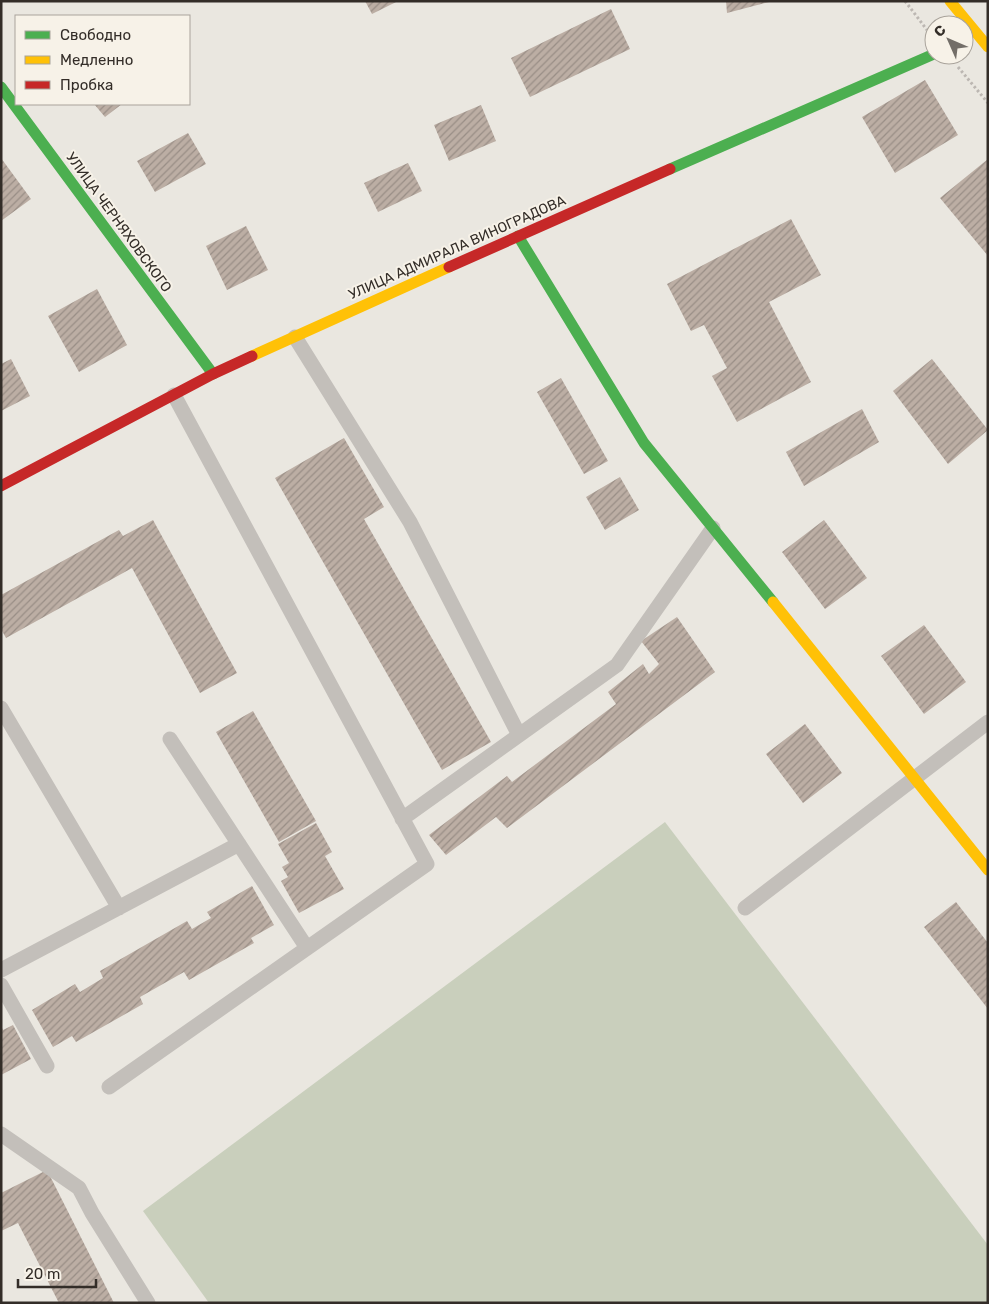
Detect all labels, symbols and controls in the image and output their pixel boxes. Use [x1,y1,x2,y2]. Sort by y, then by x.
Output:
legend [15,15,190,105]
north arrow [924,15,974,65]
text: С [931,22,950,41]
text: Свободно [60,26,131,44]
text: Медленно [60,51,133,69]
text: Пробка [60,76,113,94]
street label: УЛИЦА ЧЕРНЯХОВСКОГО [62,149,175,295]
street label: УЛИЦА АДМИРАЛА ВИНОГРАДОВА [346,191,569,303]
scale bar [18,1256,95,1288]
text: 20 m [25,1265,60,1283]

